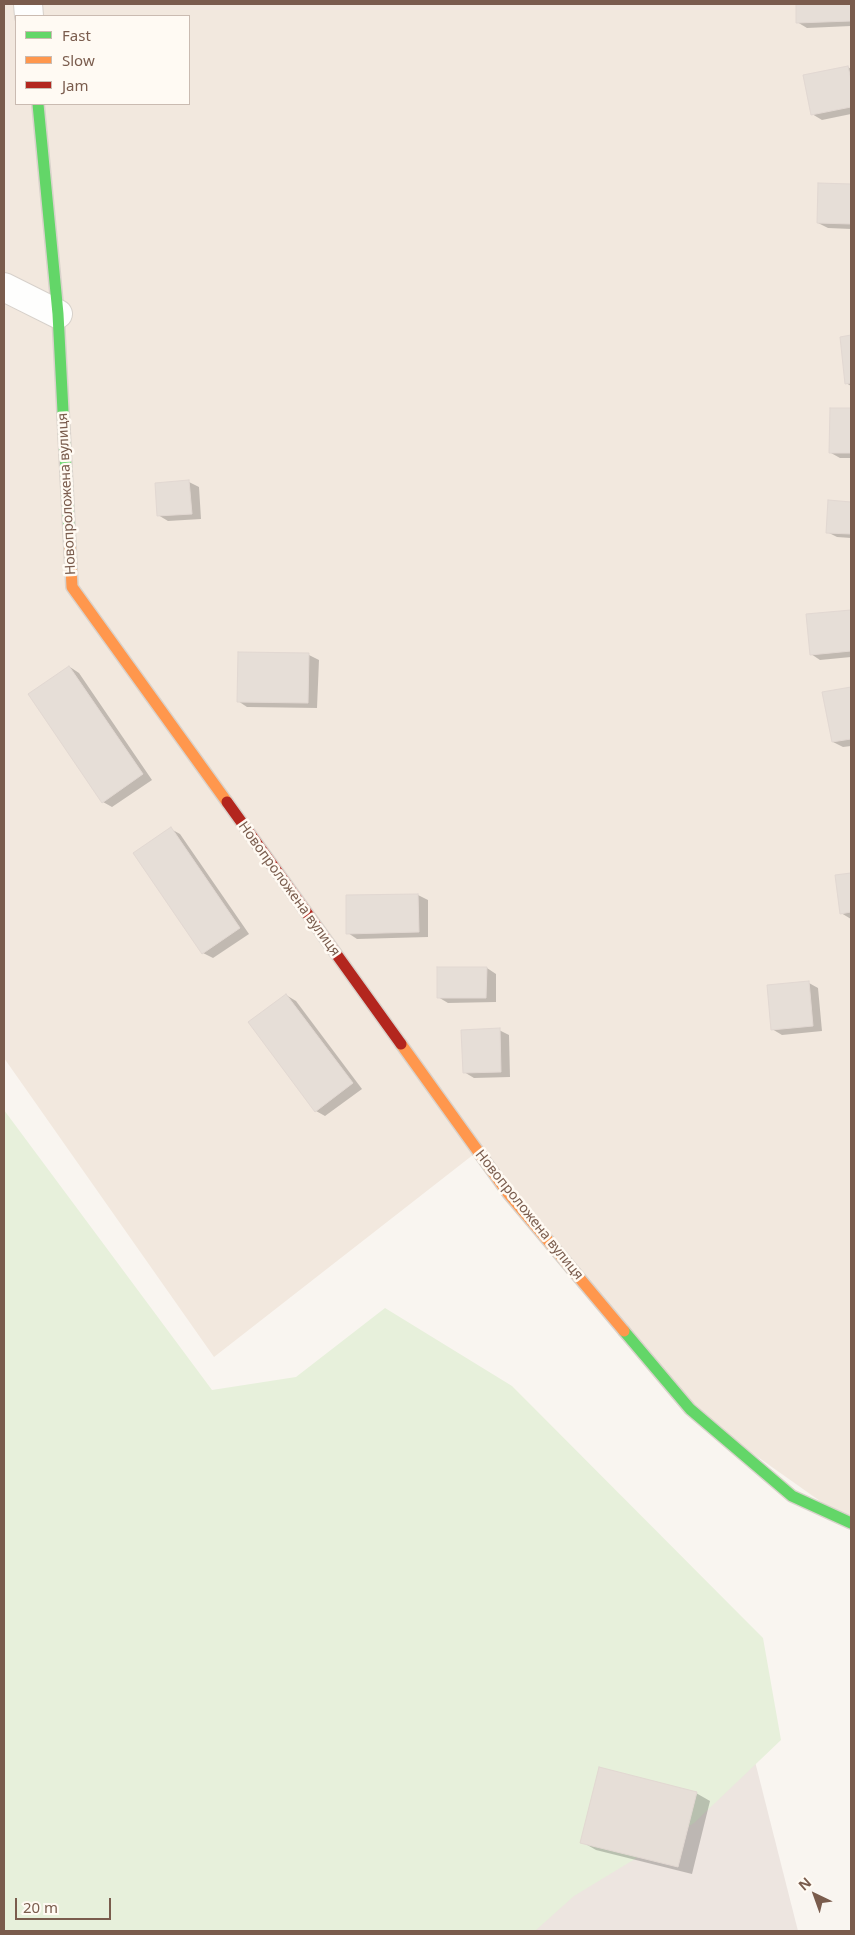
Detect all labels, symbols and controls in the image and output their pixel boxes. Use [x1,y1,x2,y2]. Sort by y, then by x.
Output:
legend [15,15,190,105]
text: Fast [62,25,91,45]
text: Slow [62,50,95,70]
text: Jam [62,75,89,95]
street label: Новопроложена вулиця [54,413,80,575]
street label: Новопроложена вулиця [235,818,343,960]
street label: Новопроложена вулиця [471,1147,587,1283]
north arrow [790,1870,840,1920]
text: N [794,1873,815,1894]
scale bar [18,1888,114,1920]
text: 20 m [23,1897,58,1917]

